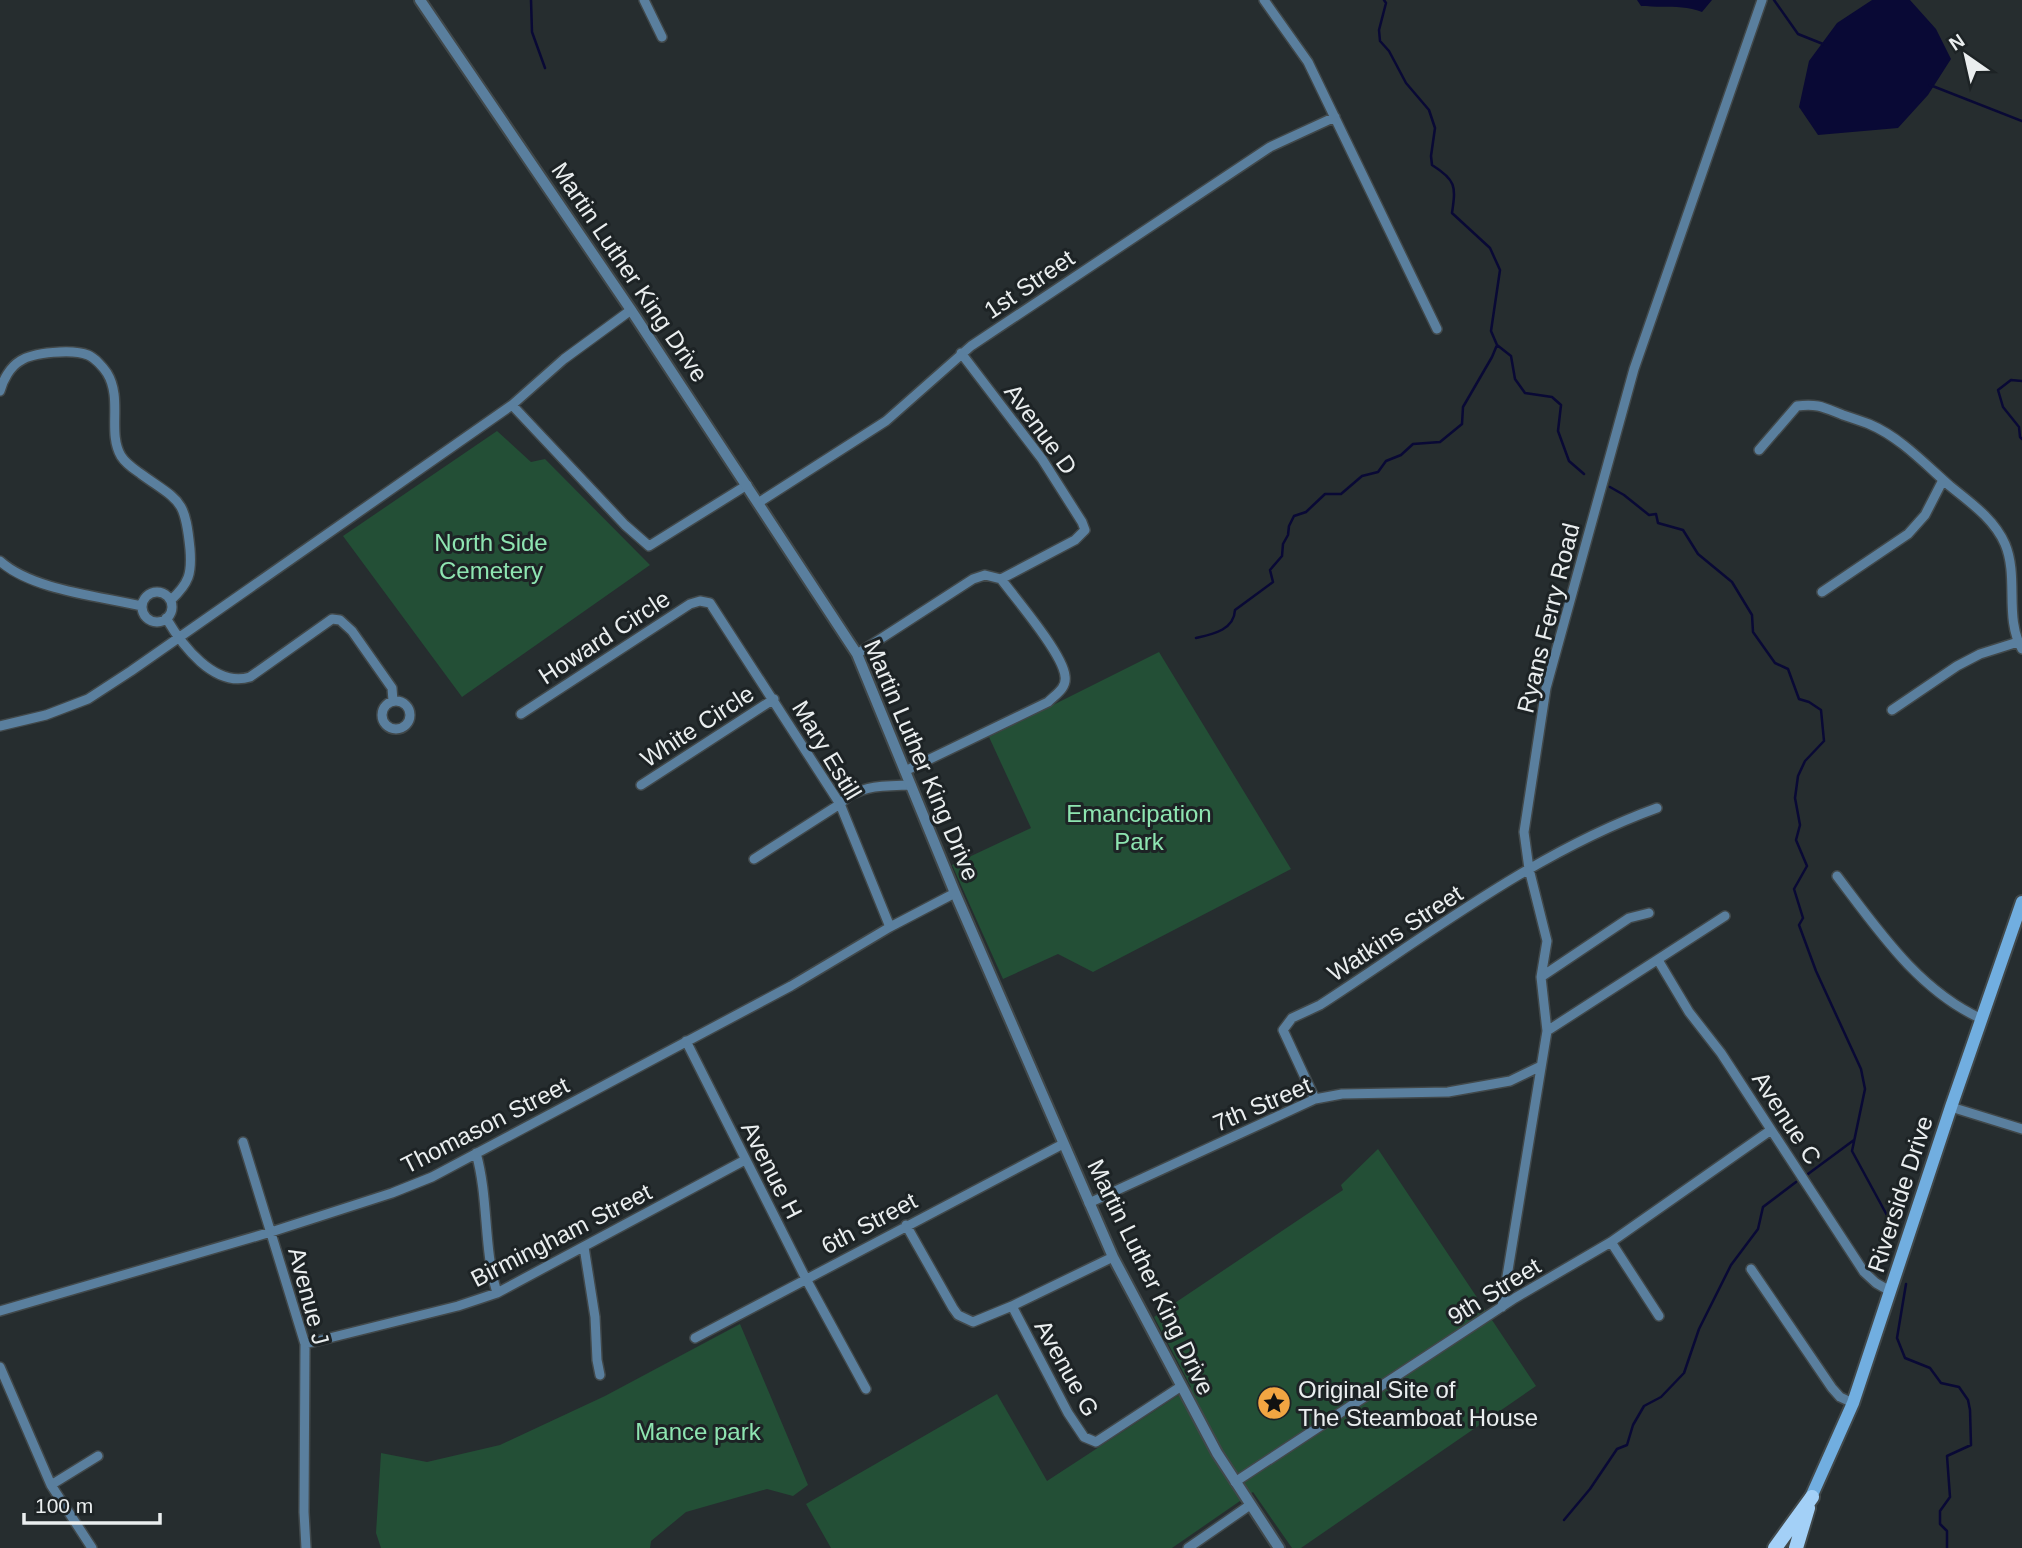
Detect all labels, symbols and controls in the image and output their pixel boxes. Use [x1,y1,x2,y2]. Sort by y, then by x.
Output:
north arrow [1931,21,2001,91]
text: N [1945,30,1968,55]
street label: Martin Luther King Drive [546,157,714,387]
street label: 1st Street [979,244,1079,324]
street label: Avenue D [999,379,1083,479]
street label: Ryans Ferry Road [1511,520,1585,716]
park label: North Side Cemetery [434,529,548,584]
street label: Howard Circle [533,585,675,689]
street label: Martin Luther King Drive [859,636,985,884]
street label: White Circle [635,679,759,773]
street label: Mary Estill [787,696,867,804]
park label: Emancipation Park [1066,800,1212,855]
street label: Watkins Street [1323,879,1468,987]
street label: Avenue C [1747,1067,1827,1169]
street label: Thomason Street [397,1071,573,1179]
street label: 7th Street [1209,1071,1315,1137]
street label: Riverside Drive [1862,1112,1938,1276]
street label: Avenue H [736,1117,808,1223]
street label: Martin Luther King Drive [1082,1155,1220,1399]
street label: Birmingham Street [466,1178,656,1292]
street label: 6th Street [817,1186,922,1259]
street label: Avenue J [283,1244,335,1348]
street label: 9th Street [1443,1252,1546,1330]
street label: Avenue G [1029,1315,1105,1421]
place label: Original Site of The Steamboat House [1298,1376,1538,1431]
place icon: Original Site of The Steamboat House [1255,1384,1293,1422]
park label: Mance park [635,1418,762,1445]
scale bar [24,1482,161,1526]
text: 100 m [35,1494,93,1517]

